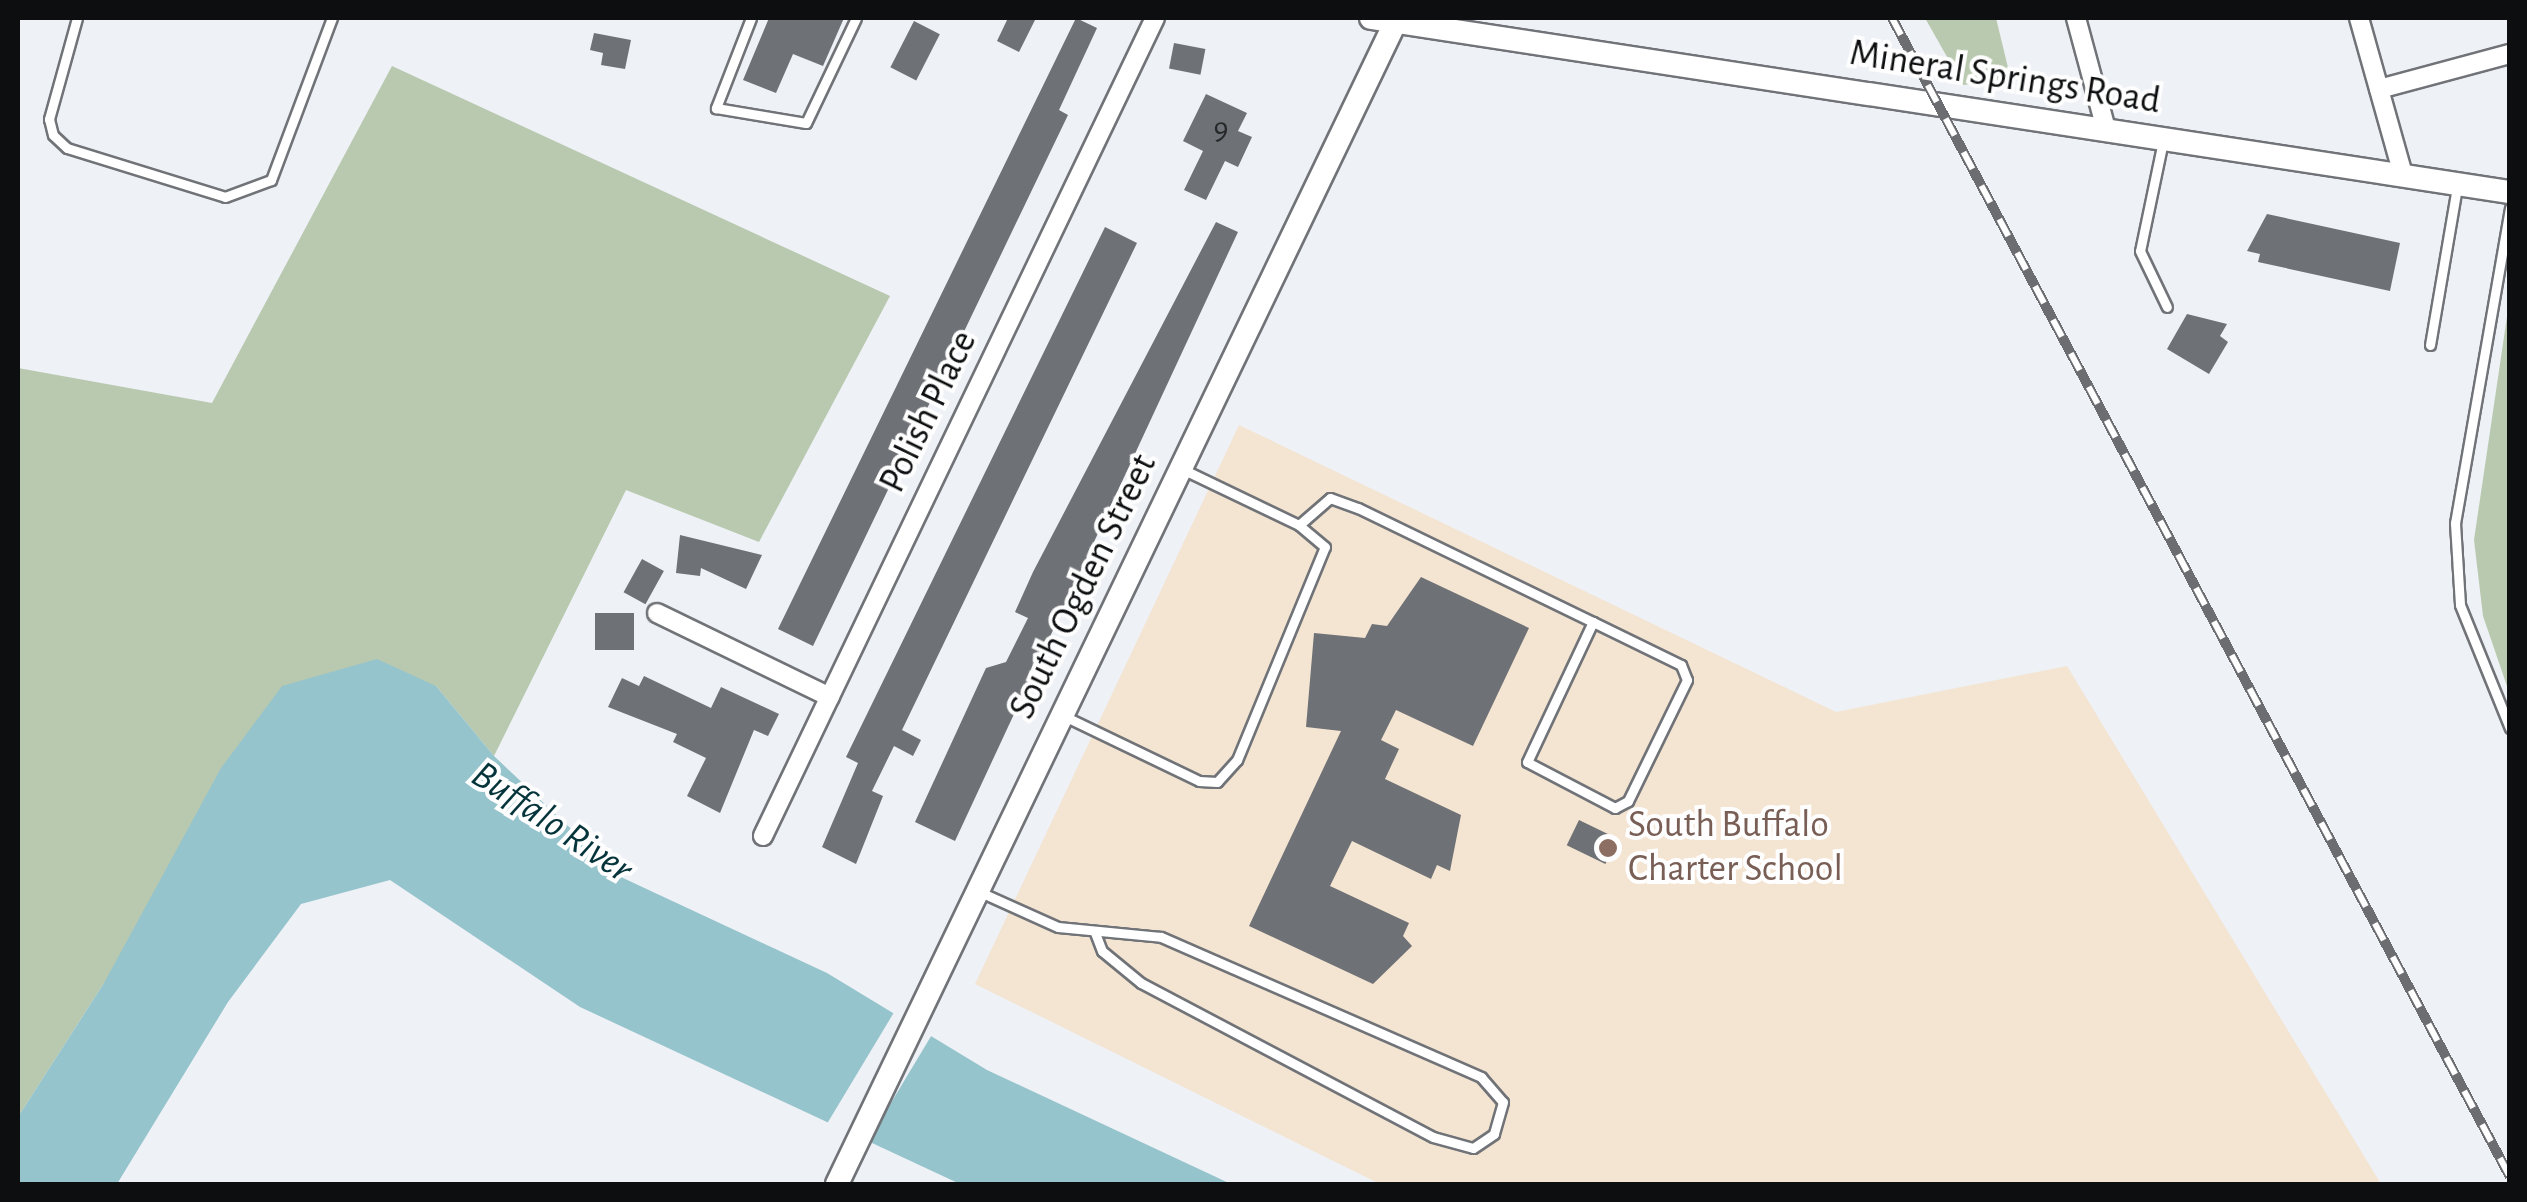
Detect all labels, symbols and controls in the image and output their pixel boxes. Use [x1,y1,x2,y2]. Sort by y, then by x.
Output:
street label: Mineral Springs Road [1846,31,2164,125]
house number: 9 [1213,110,1229,148]
street label: Polish Place [870,324,988,500]
street label: South Ogden Street [1000,447,1168,727]
water label: Buffalo River [462,751,642,893]
place label: South Buffalo Charter School [1628,803,1843,892]
marker: South Buffalo Charter School [1597,837,1619,859]

